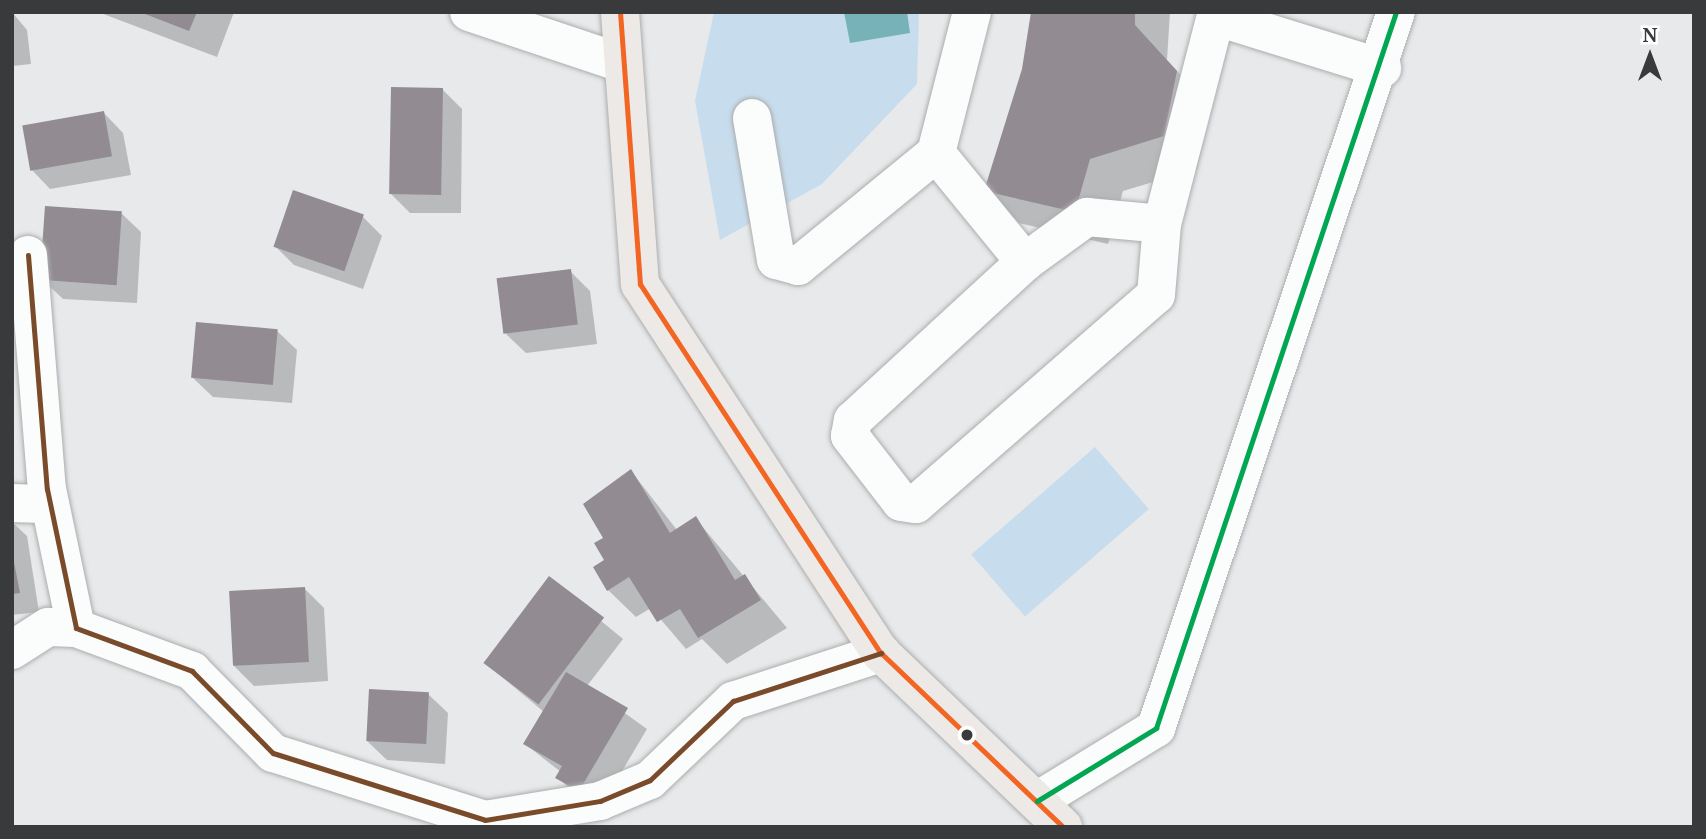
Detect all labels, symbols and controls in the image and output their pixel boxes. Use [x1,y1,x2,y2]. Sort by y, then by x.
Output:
north arrow [1615,21,1685,91]
text: N [1643,22,1657,48]
unlabelled marker [960,728,974,742]

